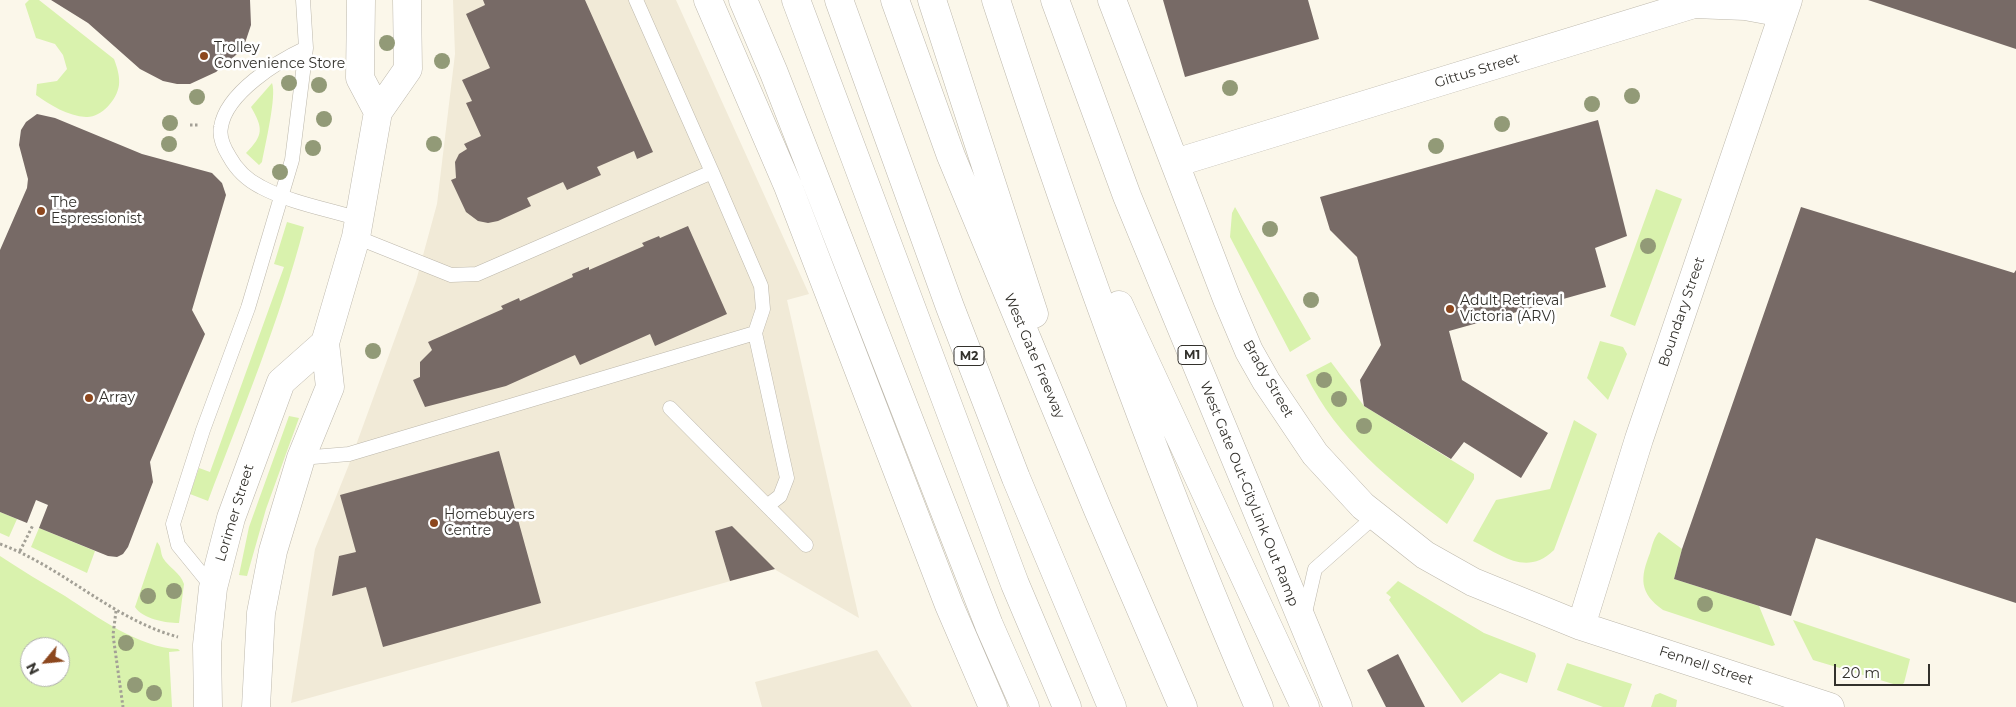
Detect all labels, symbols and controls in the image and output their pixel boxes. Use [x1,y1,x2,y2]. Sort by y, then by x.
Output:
place label: Trolley Convenience Store [214,40,345,72]
marker: Trolley Convenience Store [198,50,210,62]
street label: Gittus Street [1433,50,1521,92]
place label: The Espressionist [51,195,142,228]
marker: The Espressionist [35,205,47,217]
street label: Boundary Street [1655,255,1709,369]
street label: West Gate Freeway [1000,291,1068,421]
place label: Adult Retrieval Victoria (ARV) [1460,293,1563,326]
marker: Adult Retrieval Victoria (ARV) [1444,303,1456,315]
street label: Brady Street [1239,337,1297,421]
road number: M2 [954,346,984,366]
road number: M1 [1178,346,1206,364]
street label: West Gate Out-CityLink Out Ramp [1196,379,1302,609]
place label: Array [99,390,135,406]
marker: Array [83,392,95,404]
street label: Lorimer Street [212,462,258,564]
place label: Homebuyers Centre [444,507,535,540]
marker: Homebuyers Centre [428,517,440,529]
north arrow [20,637,70,687]
street label: Fennell Street [1657,643,1755,689]
scale bar [1836,654,1932,686]
text: N [22,659,43,678]
text: 20 m [1842,663,1880,682]

